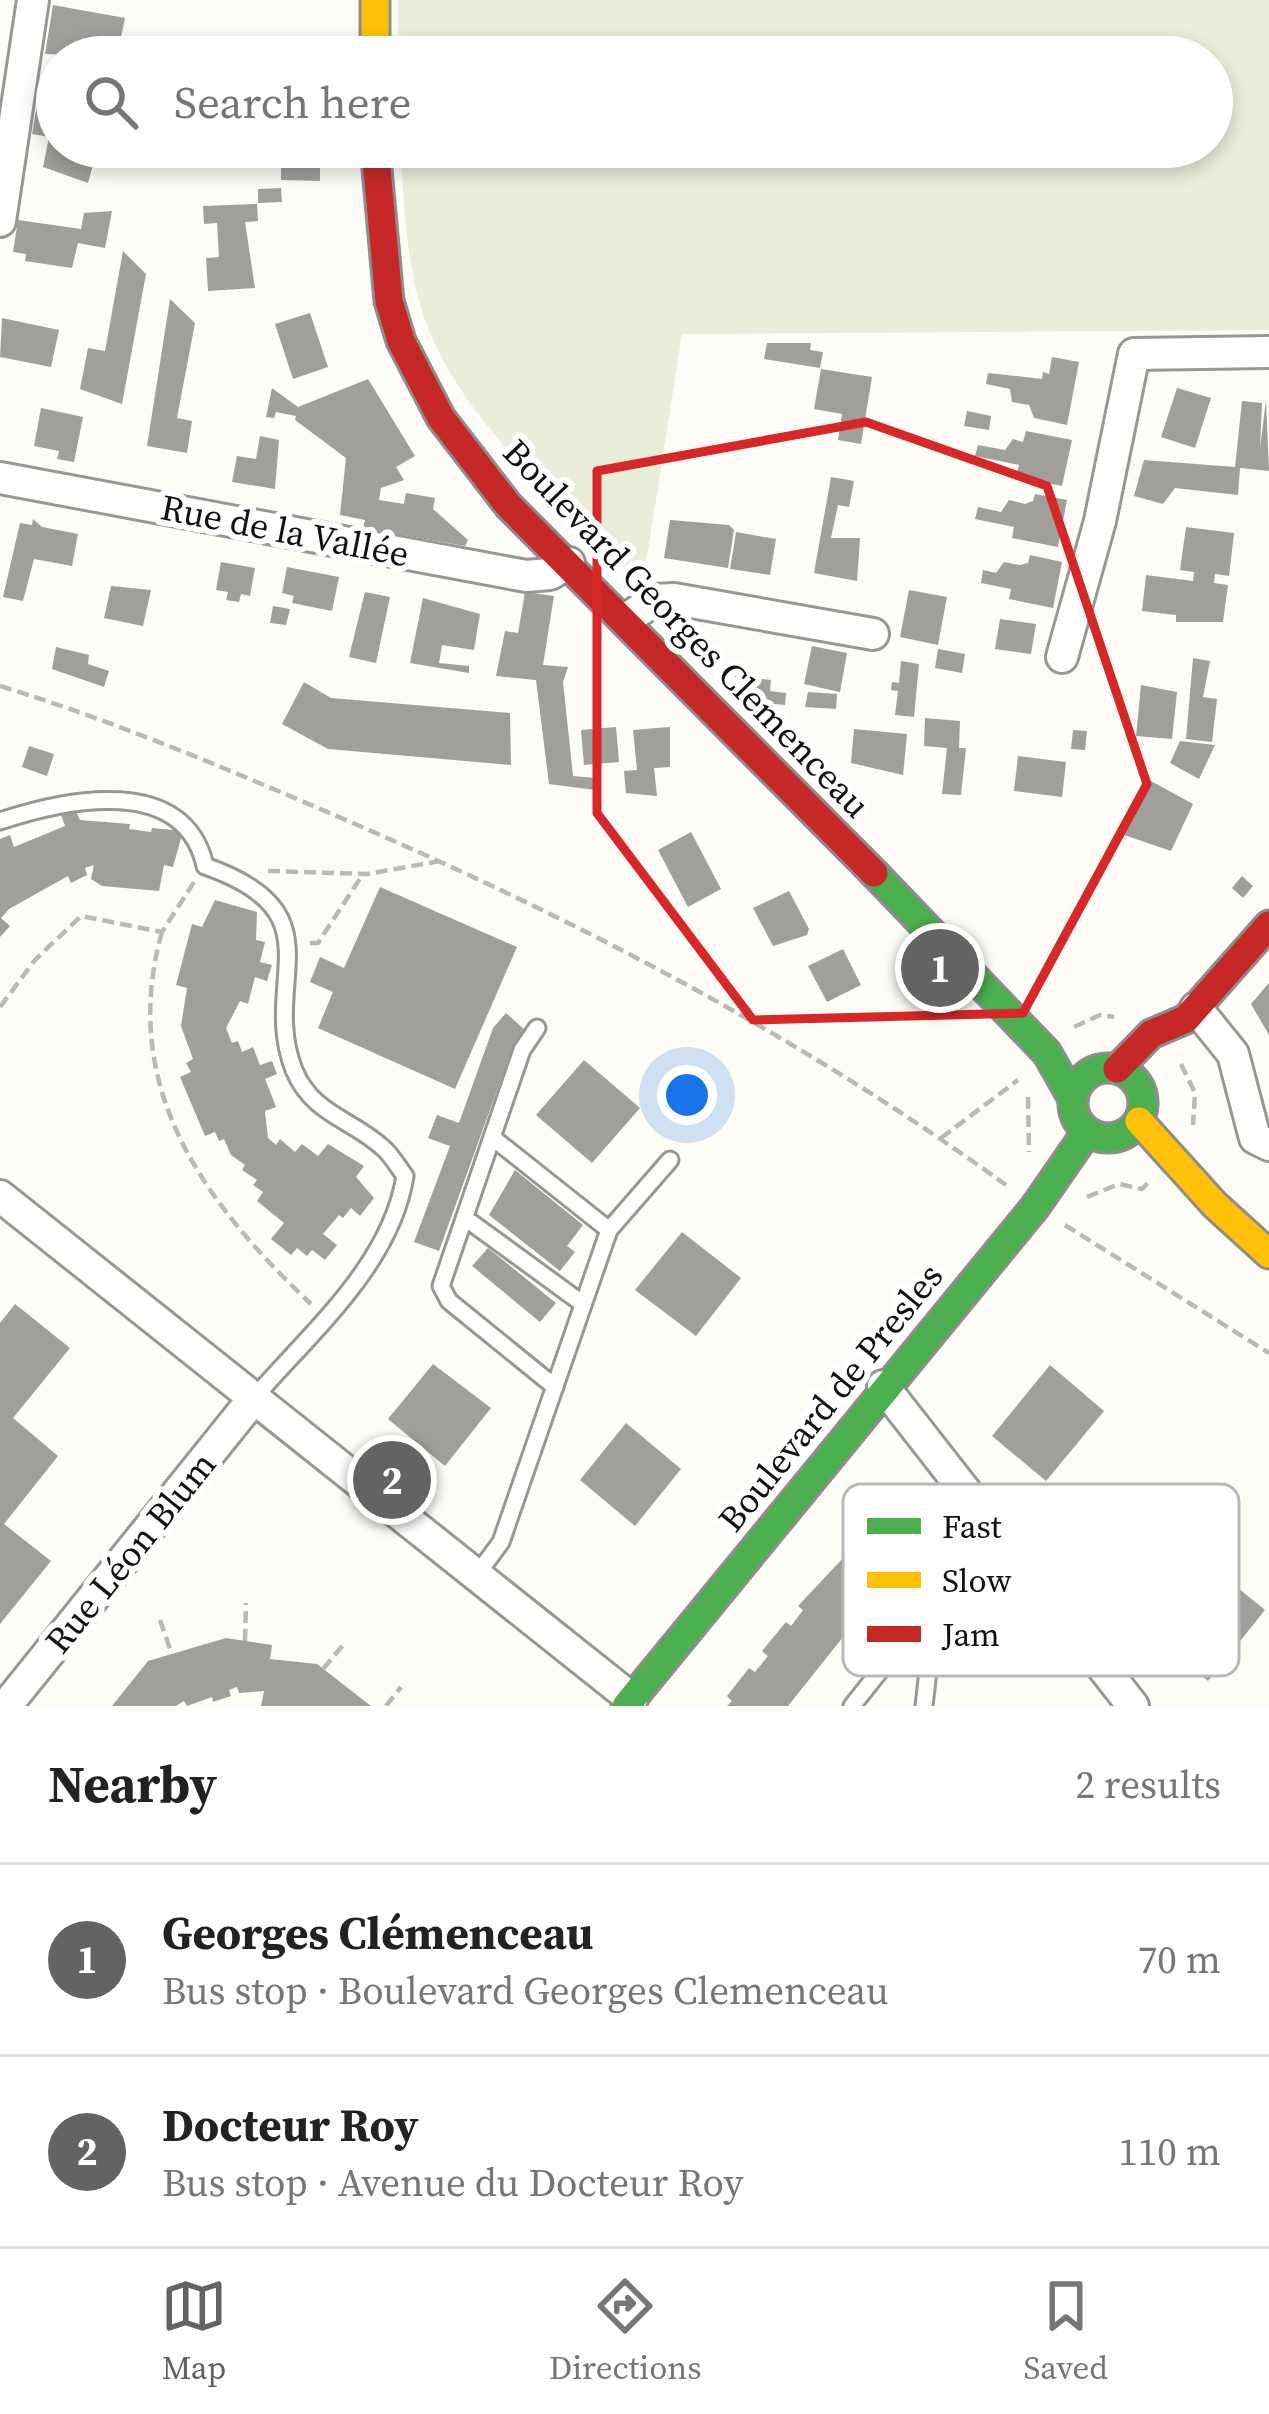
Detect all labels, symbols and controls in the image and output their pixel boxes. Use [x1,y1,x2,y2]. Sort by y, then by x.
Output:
search box [36,36,1233,168]
icon: search [78,69,144,135]
text: Search here [174,71,411,133]
street label: Boulevard Georges Clemenceau [492,428,881,828]
street label: Rue de la Vallée [157,482,413,579]
pin: 1 [901,923,979,1013]
your location [657,1065,717,1125]
street label: Boulevard de Presles [707,1253,954,1542]
pin: 2 [353,1435,431,1525]
street label: Rue Léon Blum [34,1441,227,1663]
legend [843,1484,1239,1676]
text: Fast [942,1504,1002,1549]
text: Slow [942,1558,1012,1603]
text: Jam [941,1612,1000,1657]
text: Nearby [48,1749,217,1819]
text: 2 results [1076,1758,1221,1811]
text: Georges Clémenceau [162,1902,593,1964]
text: 1 [76,1933,98,1986]
text: 70 m [1138,1933,1221,1986]
text: Bus stop · Boulevard Georges Clemenceau [162,1964,889,2017]
text: Docteur Roy [162,2094,418,2156]
text: 2 [76,2125,98,2178]
text: 110 m [1118,2125,1221,2178]
text: Bus stop · Avenue du Docteur Roy [162,2156,743,2209]
tab: Map [161,2273,227,2390]
tab: Directions [549,2273,702,2390]
tab: Saved [1023,2273,1108,2390]

